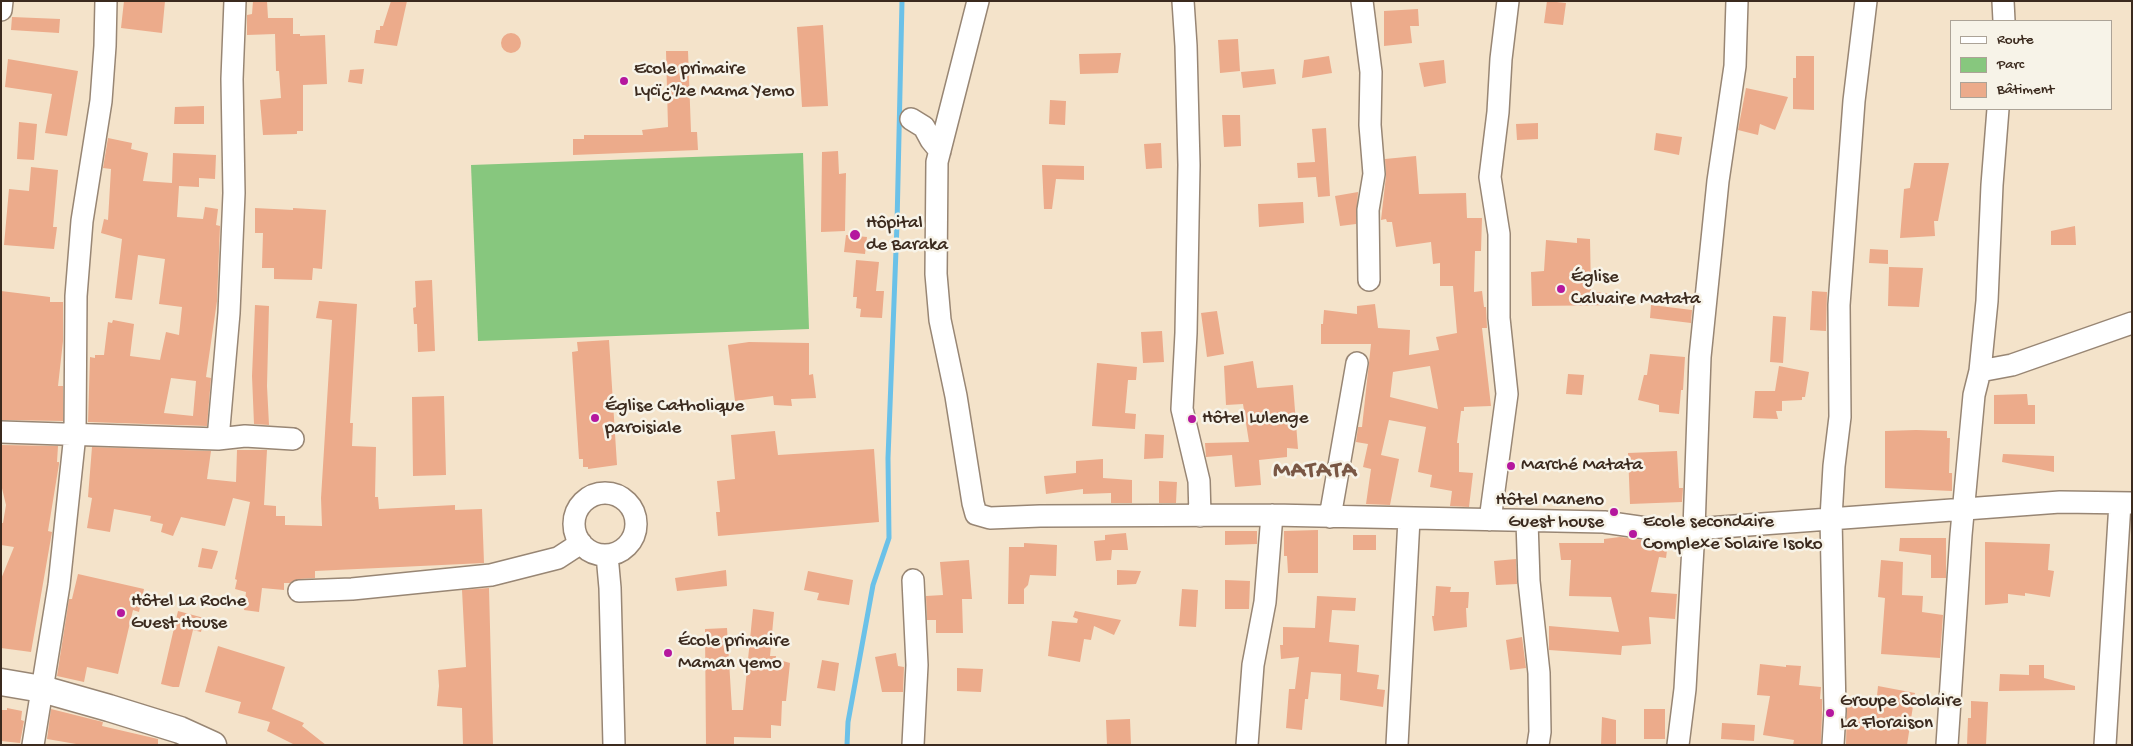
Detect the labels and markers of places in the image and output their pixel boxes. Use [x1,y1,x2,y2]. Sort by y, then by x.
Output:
place label: Ecole primaire Lycï¿½e Mama Yemo [634,59,795,103]
marker: Ecole primaire Lycï¿½e Mama Yemo [618,75,630,87]
place label: Hôpital de Baraka [866,213,948,257]
marker: Hôpital de Baraka [848,228,862,242]
place label: Église Calvaire Matata [1571,267,1700,311]
marker: Église Calvaire Matata [1555,283,1567,295]
place label: Église Catholique paroisiale [605,396,744,440]
place label: Hôtel Lulenge [1202,408,1308,430]
marker: Église Catholique paroisiale [589,412,601,424]
marker: Hôtel Lulenge [1186,413,1198,425]
place label: Marché Matata [1521,455,1643,477]
marker: Marché Matata [1505,460,1517,472]
place label: Hôtel Maneno Guest house [1496,490,1604,534]
marker: Hôtel Maneno Guest house [1608,506,1620,518]
place label: Ecole secondaire Complexe Solaire Isoko [1643,512,1823,556]
marker: Ecole secondaire Complexe Solaire Isoko [1627,528,1639,540]
place label: Hôtel La Roche Guest House [131,591,246,635]
marker: Hôtel La Roche Guest House [115,607,127,619]
place label: École primaire Maman yemo [678,631,790,675]
marker: École primaire Maman yemo [662,647,674,659]
place label: Groupe Scolaire La Floraison [1840,691,1962,735]
marker: Groupe Scolaire La Floraison [1824,707,1836,719]

